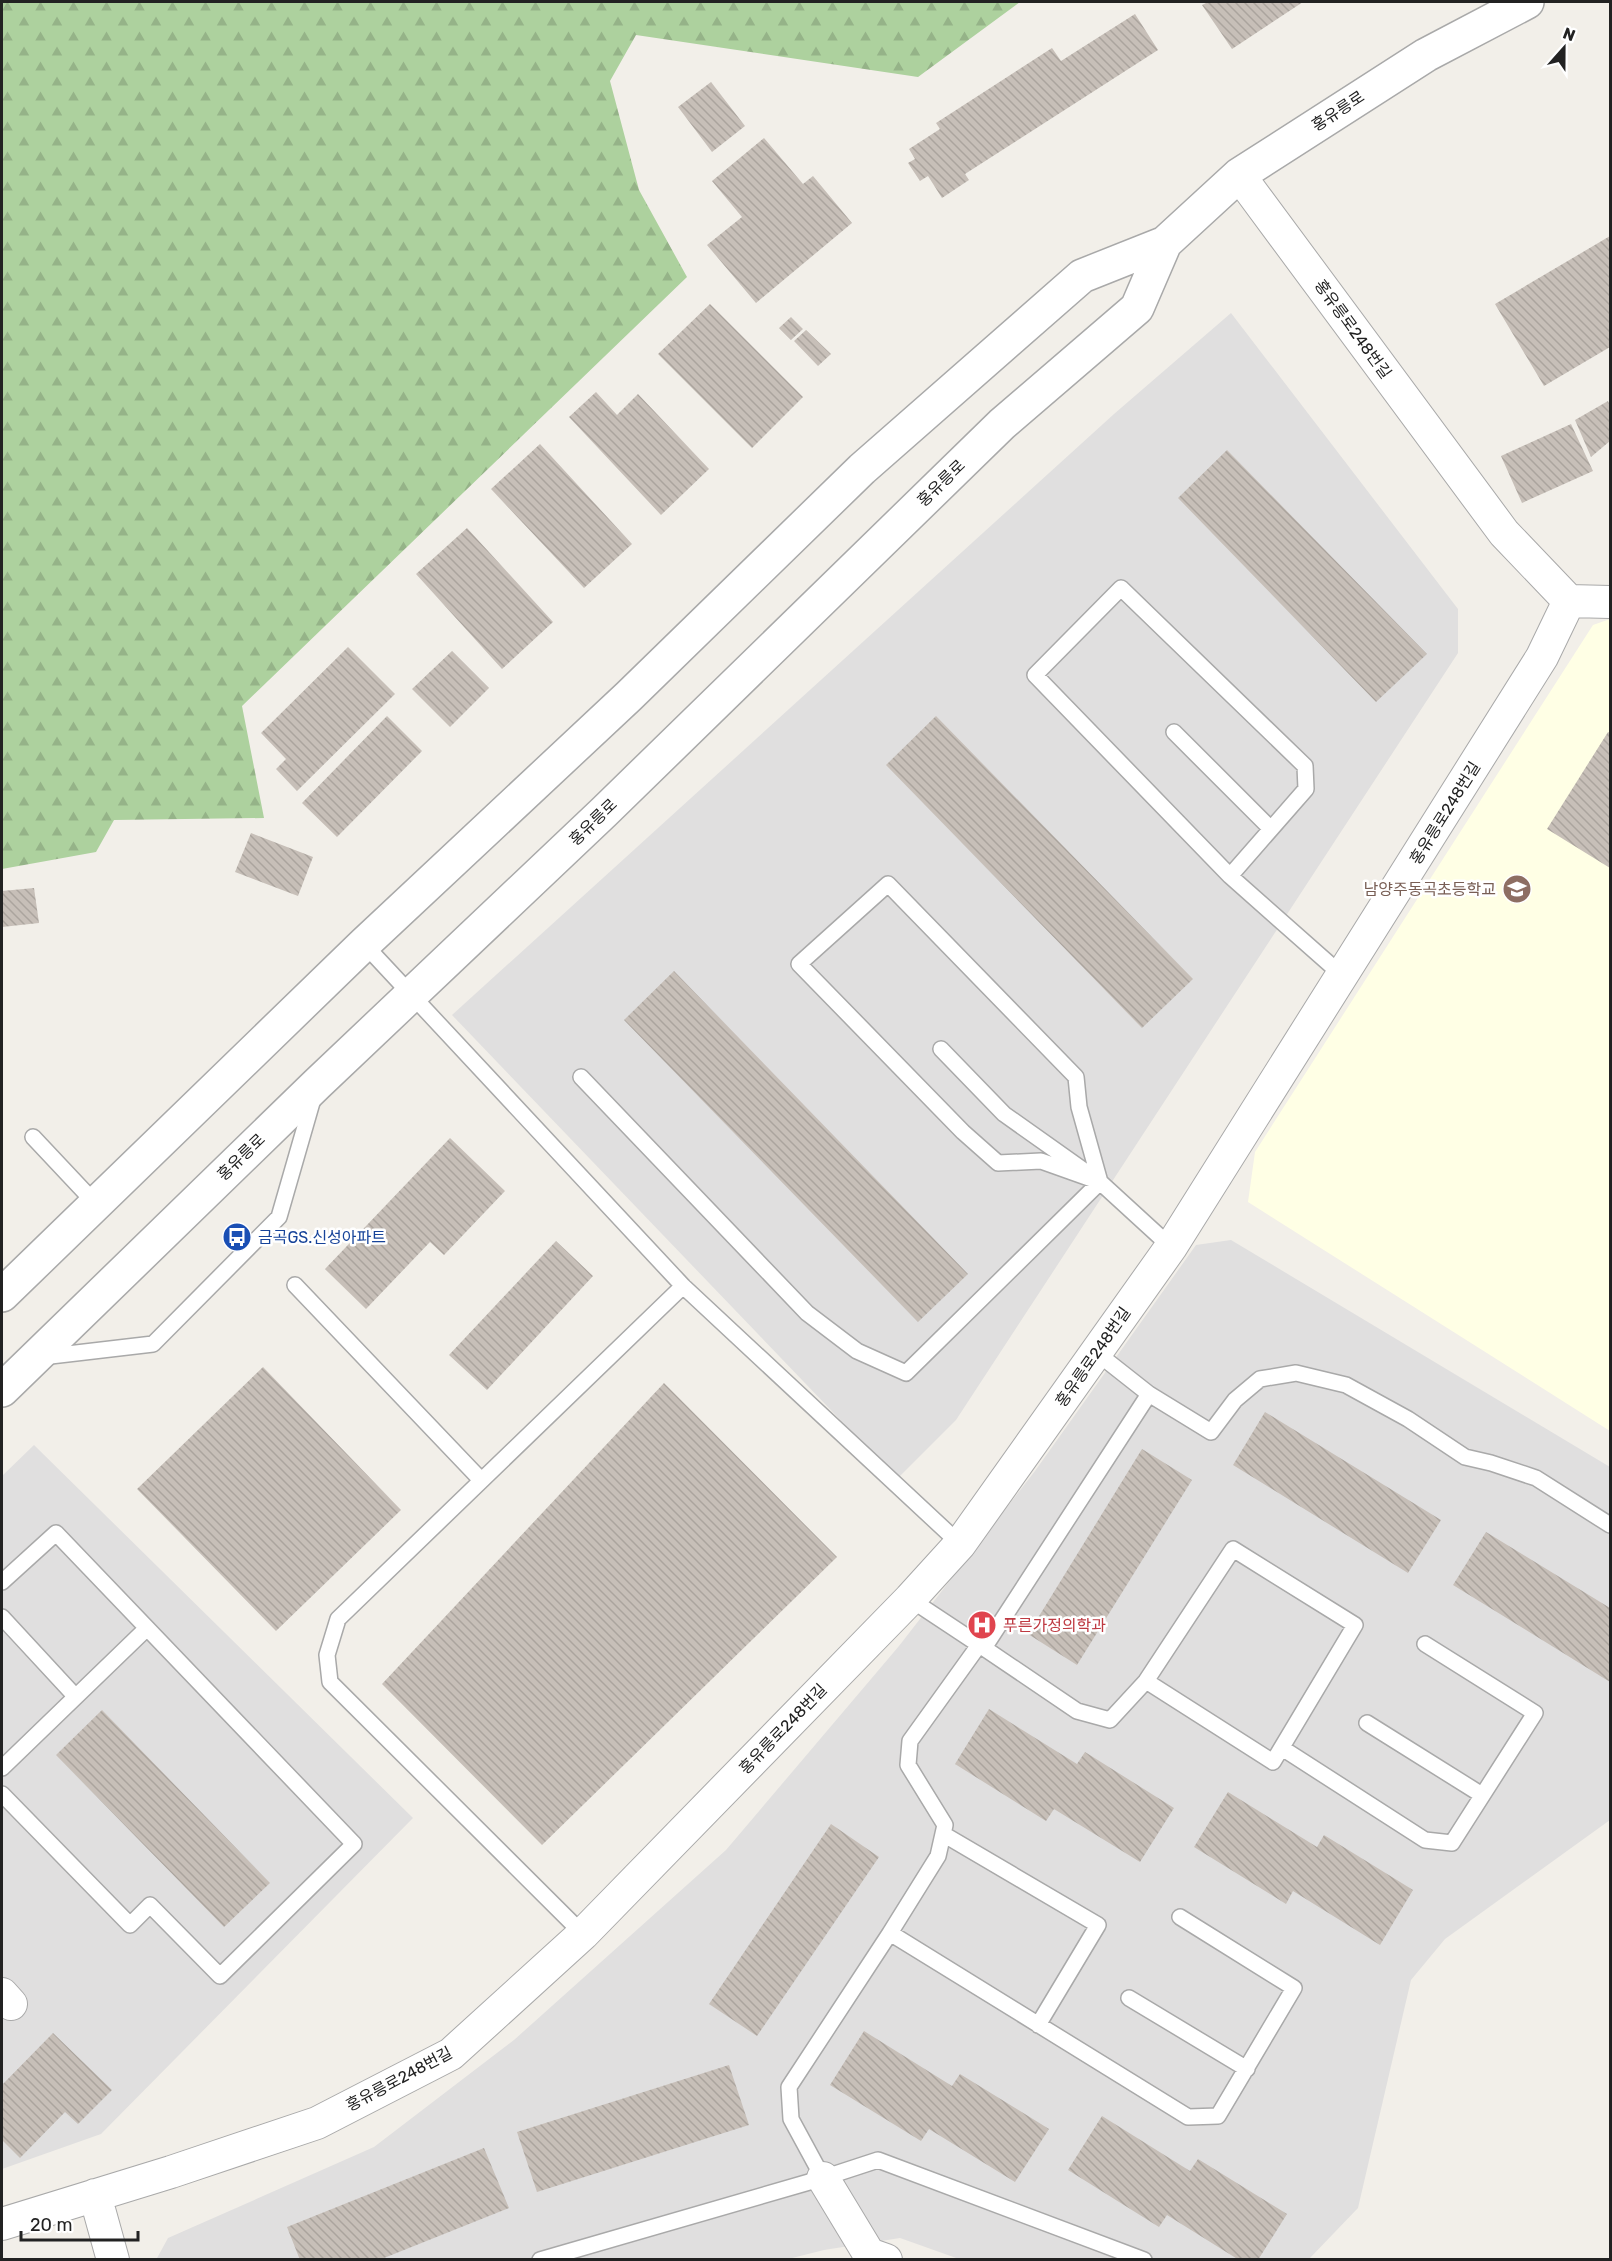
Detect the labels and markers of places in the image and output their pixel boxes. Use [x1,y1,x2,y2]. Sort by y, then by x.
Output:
school or university icon: 남양주동곡초등학교 [1501,873,1533,905]
place label: 남양주동곡초등학교 [1364,880,1496,899]
bus stop icon: 금곡GS.신성아파트 [221,1221,253,1253]
place label: 금곡GS.신성아파트 [258,1228,386,1247]
hospital icon: 푸른가정의학과 [966,1609,998,1641]
place label: 푸른가정의학과 [1003,1616,1106,1635]

